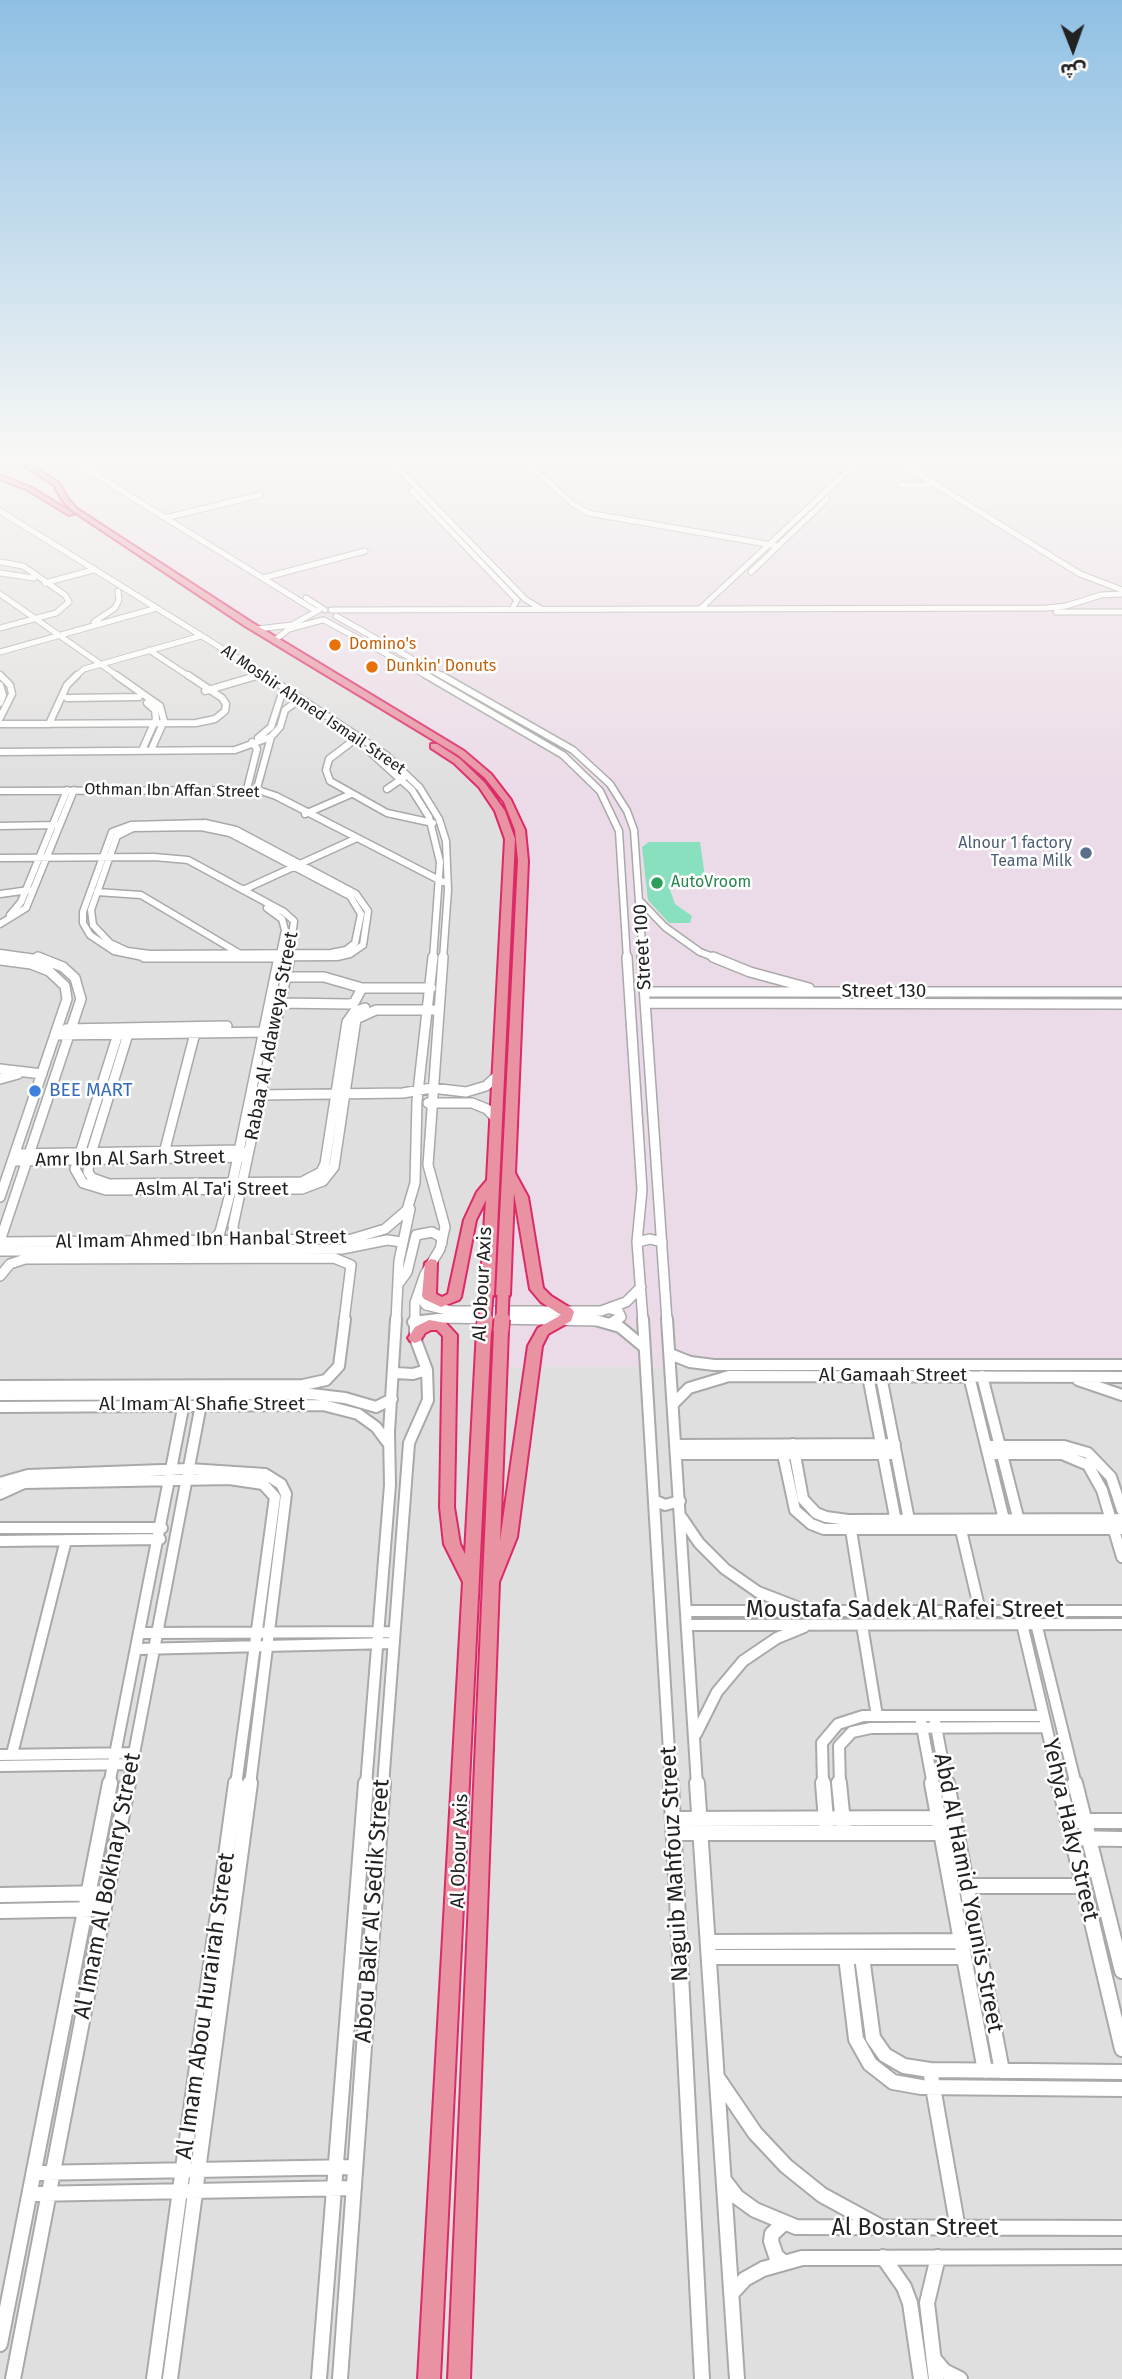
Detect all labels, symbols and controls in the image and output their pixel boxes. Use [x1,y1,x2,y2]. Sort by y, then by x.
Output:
north arrow [1038,14,1108,84]
text: ش [1060,59,1087,82]
place label: Domino's [349,635,416,655]
marker: Domino's [327,637,343,653]
street label: Al Moshir Ahmed Ismail Street [217,641,409,779]
place label: Dunkin' Donuts [386,657,496,677]
marker: Dunkin' Donuts [364,659,380,675]
street label: Othman Ibn Affan Street [84,780,260,802]
place label: Alnour 1 factory Teama Milk [958,834,1072,872]
marker: Alnour 1 factory Teama Milk [1078,845,1094,861]
place label: AutoVroom [671,873,751,893]
marker: AutoVroom [649,875,665,891]
street label: Street 100 [629,903,657,991]
street label: Rabaa Al Adaweya Street [241,930,303,1142]
street label: Street 130 [842,981,926,1003]
place label: BEE MART [49,1080,133,1102]
marker: BEE MART [27,1083,43,1099]
street label: Amr Ibn Al Sarh Street [35,1146,225,1172]
street label: Aslm Al Ta'i Street [135,1179,289,1201]
street label: Al Imam Ahmed Ibn Hanbal Street [55,1226,347,1254]
street label: Al Obour Axis [469,1226,497,1342]
street label: Al Gamaah Street [819,1365,967,1387]
street label: Al Imam Al Shafie Street [99,1394,305,1416]
street label: Moustafa Sadek Al Rafei Street [746,1597,1064,1625]
street label: Yehya Haky Street [1036,1736,1104,1924]
street label: Naguib Mahfouz Street [655,1745,695,1983]
street label: Al Imam Al Bokhary Street [69,1750,147,2022]
street label: Abd Al Hamid Younis Street [927,1751,1009,2035]
street label: Abou Bakr Al Sedik Street [350,1778,396,2044]
street label: Al Obour Axis [447,1793,473,1909]
street label: Al Imam Abou Hurairah Street [171,1851,241,2161]
street label: Al Bostan Street [832,2215,998,2243]

